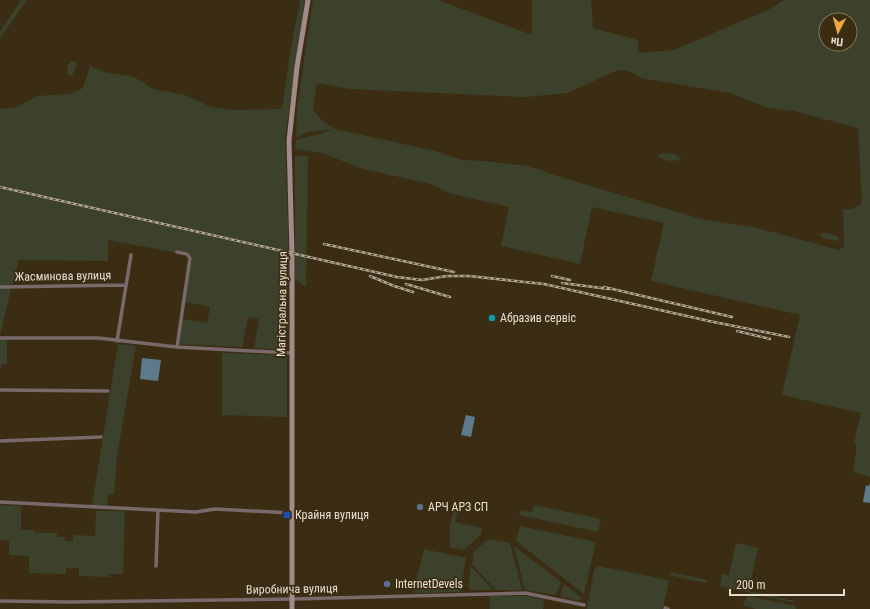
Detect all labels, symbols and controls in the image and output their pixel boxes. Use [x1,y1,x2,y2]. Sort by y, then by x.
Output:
north arrow [818,12,858,52]
text: Пн [830,34,844,49]
street label: Магістральна вулиця [274,251,290,357]
street label: Жасминова вулиця [15,268,111,284]
place label: Абразив сервіс [500,311,576,325]
marker: Абразив сервіс [487,313,497,323]
place label: АРЧ АРЗ СП [428,500,488,514]
marker: АРЧ АРЗ СП [415,502,425,512]
place label: Крайня вулиця [295,508,369,522]
marker: Крайня вулиця [282,510,292,520]
scale bar [730,571,844,597]
place label: InternetDevels [395,577,463,591]
text: 200 m [736,578,766,592]
marker: InternetDevels [382,579,392,589]
street label: Виробнича вулиця [246,581,338,597]

